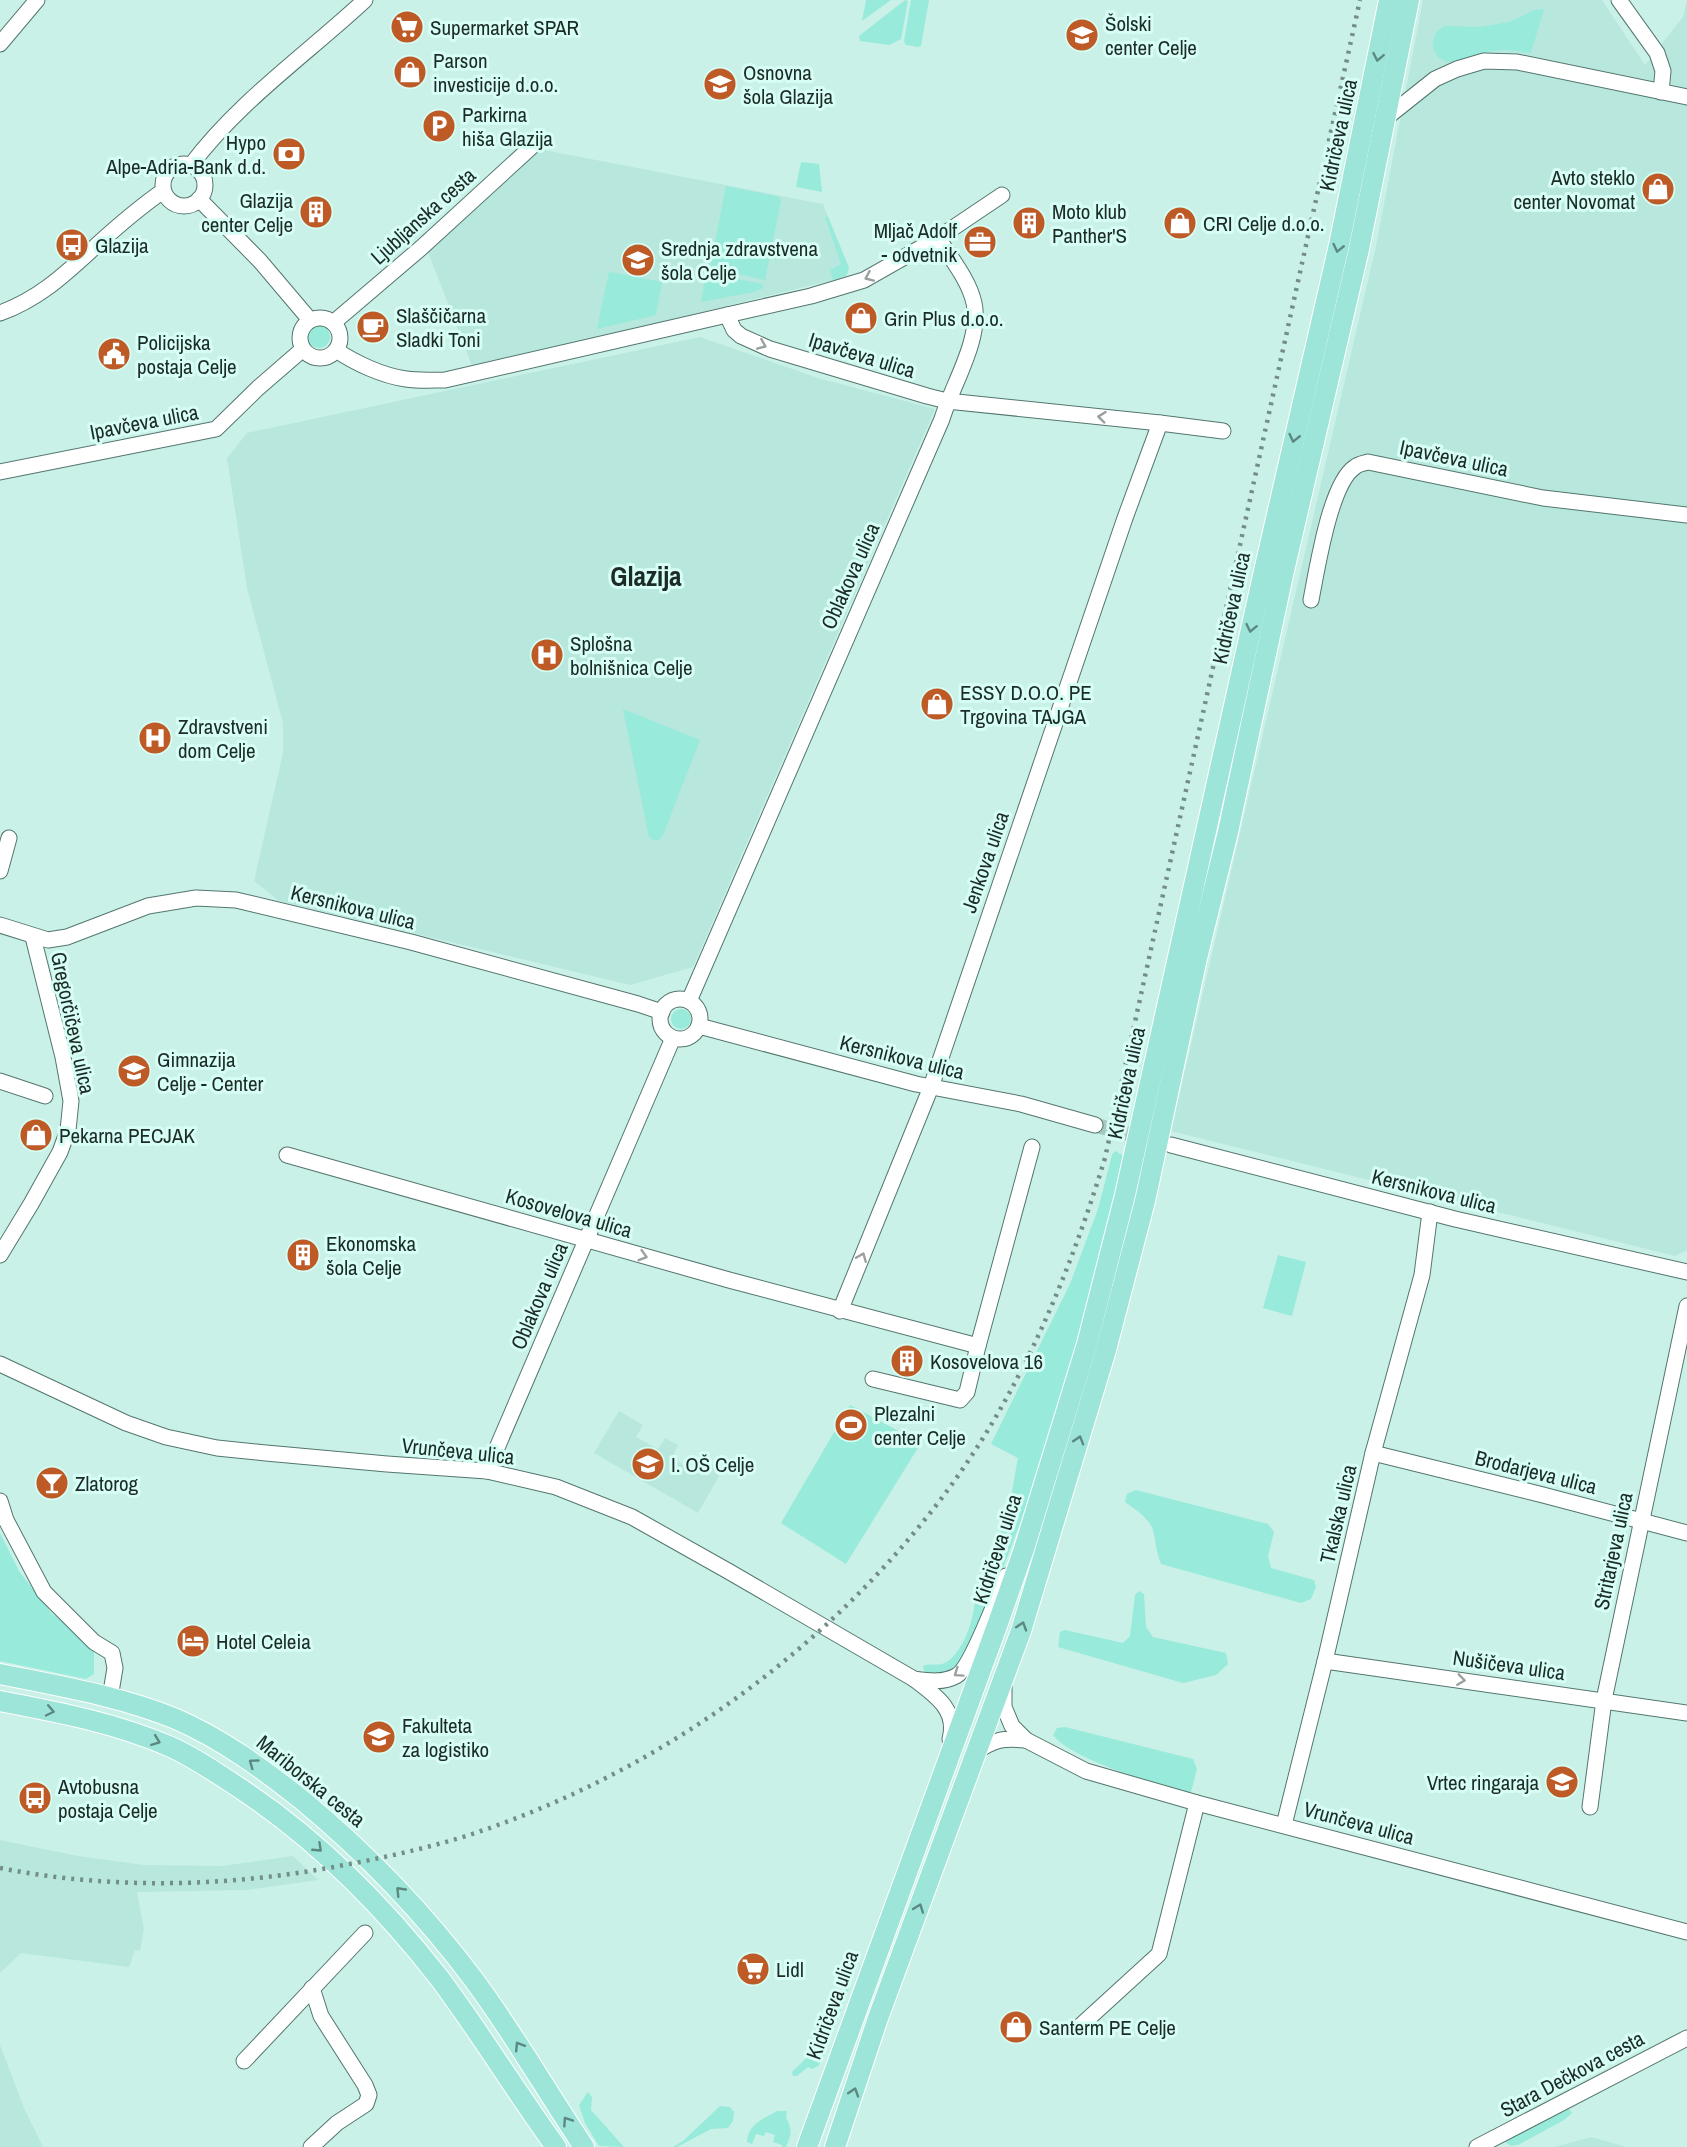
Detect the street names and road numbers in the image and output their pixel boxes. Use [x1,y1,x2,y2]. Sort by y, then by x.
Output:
street label: Kidričeva ulica [1312,76,1364,194]
street label: Ljubljanska cesta [364,161,482,271]
street label: Ipavčeva ulica [805,325,919,385]
street label: Ipavčeva ulica [87,397,201,447]
street label: Ipavčeva ulica [1397,432,1511,484]
street label: Oblakova ulica [814,518,887,634]
street label: Kidričeva ulica [1205,549,1257,667]
street label: Jenkova ulica [954,807,1016,917]
street label: Kersnikova ulica [288,878,419,937]
street label: Gregorčičeva ulica [44,949,102,1097]
street label: Kidričeva ulica [1100,1024,1152,1142]
street label: Kersnikova ulica [837,1028,968,1087]
street label: Kersnikova ulica [1369,1162,1500,1221]
street label: Kosovelova ulica [502,1181,636,1245]
street label: Oblakova ulica [503,1238,575,1354]
street label: Vrunčeva ulica [400,1431,516,1471]
street label: Brodarjeva ulica [1472,1443,1600,1501]
street label: Tkalska ulica [1313,1461,1364,1566]
street label: Stritarjeva ulica [1586,1489,1640,1613]
street label: Kidričeva ulica [966,1490,1029,1608]
street label: Nušičeva ulica [1451,1643,1567,1687]
street label: Mariborska cesta [251,1728,372,1834]
street label: Vrunčeva ulica [1301,1794,1418,1852]
street label: Kidričeva ulica [799,1946,865,2063]
street label: Stara Dečkova cesta [1495,2024,1649,2124]

